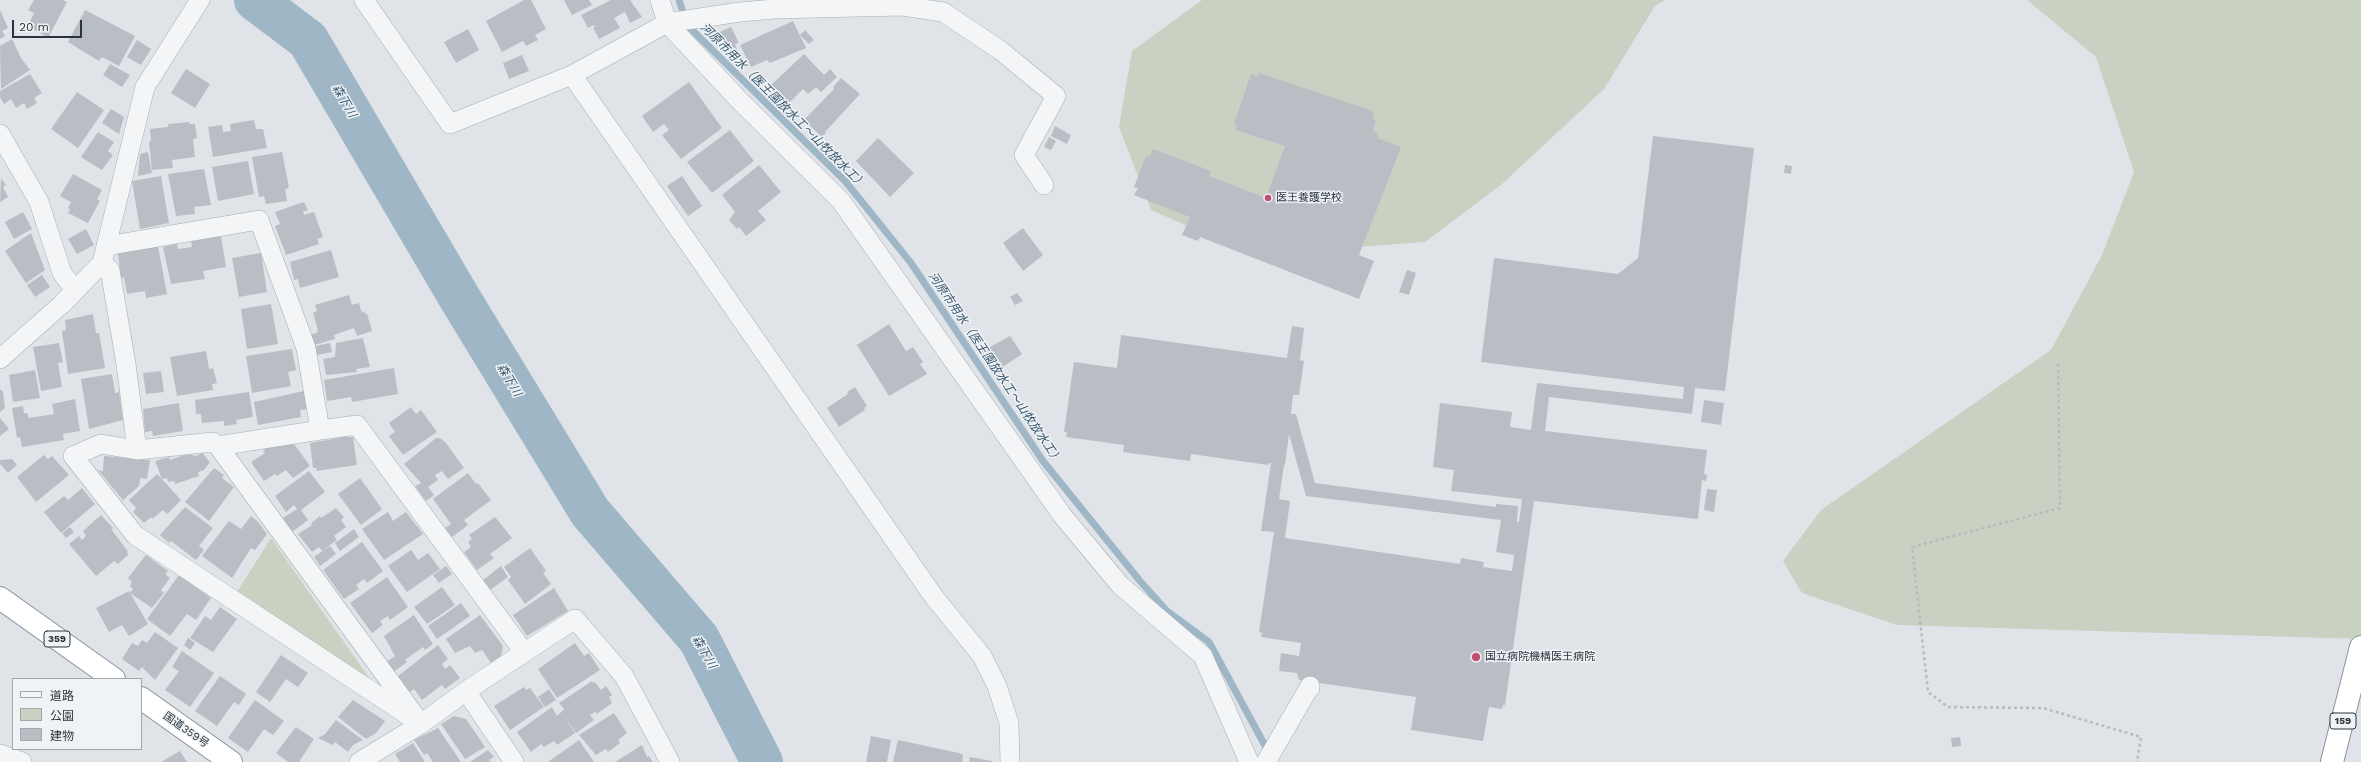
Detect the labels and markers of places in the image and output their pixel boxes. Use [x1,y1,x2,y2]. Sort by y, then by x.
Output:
place label: 医王養護学校 [1276,191,1342,205]
marker: 医王養護学校 [1263,193,1273,203]
place label: 国立病院機構医王病院 [1485,650,1595,664]
marker: 国立病院機構医王病院 [1470,651,1482,663]

